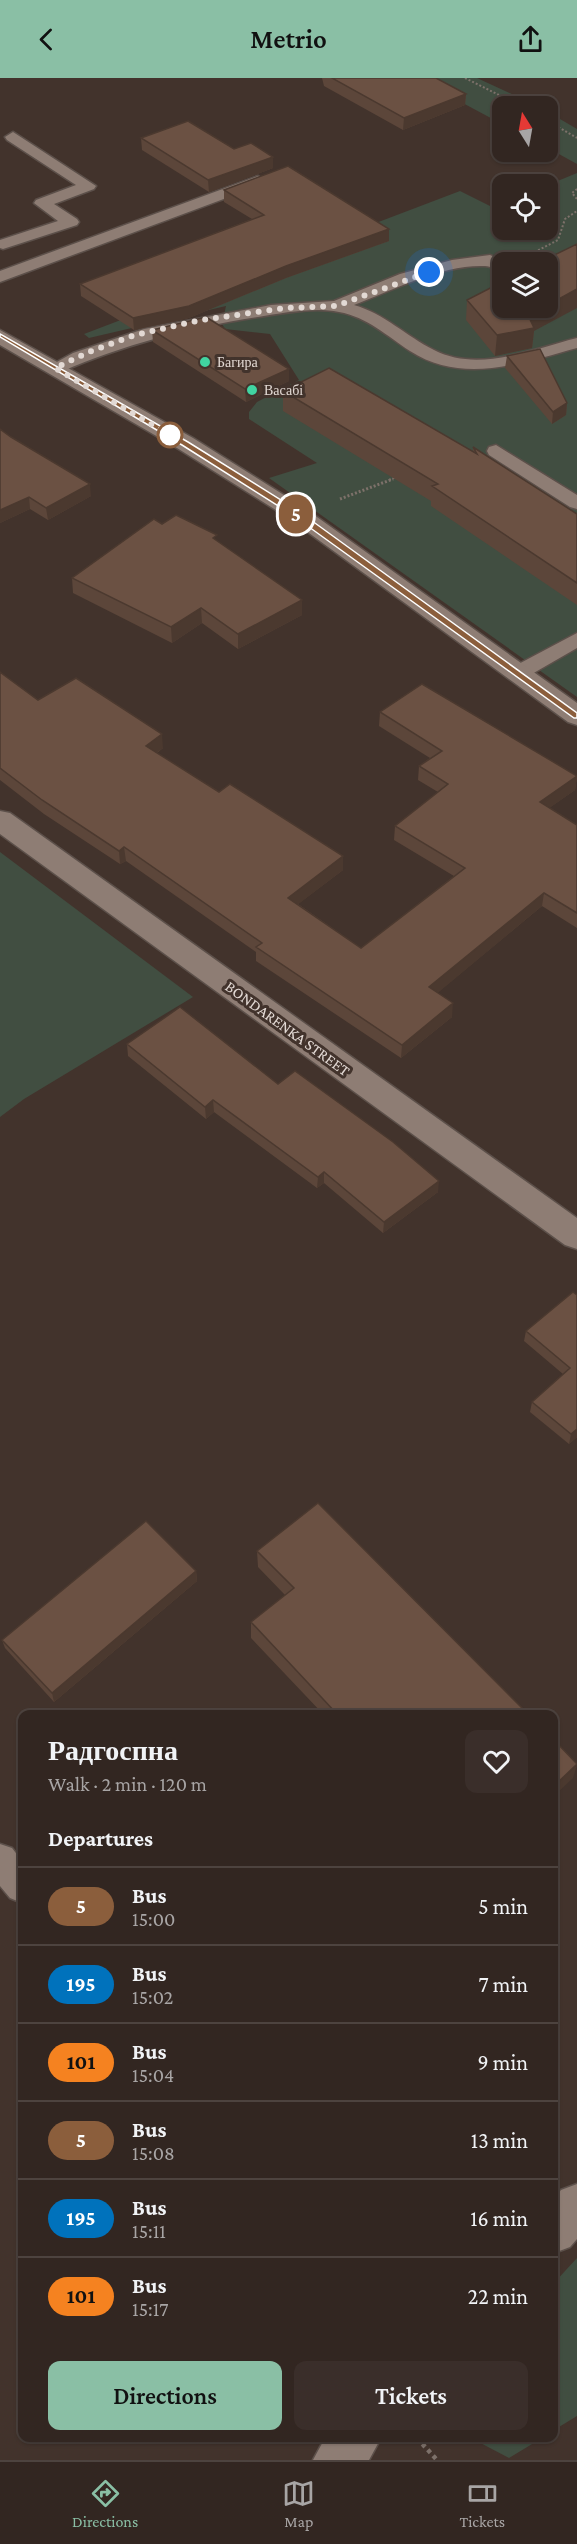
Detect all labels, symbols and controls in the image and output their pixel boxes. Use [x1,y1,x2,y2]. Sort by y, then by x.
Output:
icon: back [30,23,63,56]
icon: share [514,23,547,56]
text: Metrio [250,24,327,54]
north arrow [492,96,558,162]
map controls [492,96,558,318]
button: locate [492,174,558,240]
button: layers [492,252,558,318]
your location [414,257,444,287]
place label: Багира [217,354,258,370]
marker: Багира [198,355,212,369]
place label: Васабі [264,382,303,398]
marker: Васабі [245,383,259,397]
unlabelled marker [157,422,183,448]
line badge: 5 [276,494,316,534]
text: 5 [291,502,301,526]
street label: BONDARENKA STREET [222,978,354,1079]
button: heart [465,1730,528,1793]
text: Радгоспна [48,1735,178,1766]
text: Walk · 2 min · 120 m [48,1773,207,1795]
text: Departures [48,1826,153,1851]
text: Bus [132,1883,166,1908]
text: 5 [76,1894,86,1918]
text: 5 min [478,1894,528,1919]
text: 15:00 [132,1908,175,1930]
text: Bus [132,1961,166,1986]
text: 195 [66,1972,96,1996]
text: 7 min [478,1972,528,1997]
text: 15:02 [132,1986,173,2008]
text: Bus [132,2039,166,2064]
text: 101 [67,2050,95,2074]
text: 9 min [477,2050,528,2075]
text: 15:04 [132,2064,174,2086]
text: Bus [132,2117,166,2142]
text: 5 [76,2128,86,2152]
text: 13 min [471,2128,528,2153]
text: 15:08 [132,2142,175,2164]
text: Bus [132,2195,166,2220]
text: 195 [66,2206,96,2230]
text: 16 min [470,2206,528,2231]
text: 15:11 [132,2220,166,2242]
text: Bus [132,2273,166,2298]
text: 101 [67,2284,95,2308]
text: 22 min [468,2284,528,2309]
text: 15:17 [132,2298,169,2320]
button: Directions [48,2361,282,2430]
button: Tickets [294,2361,528,2430]
tab: Directions [72,2477,138,2530]
tab: Map [282,2477,315,2530]
tab: Tickets [459,2477,505,2530]

